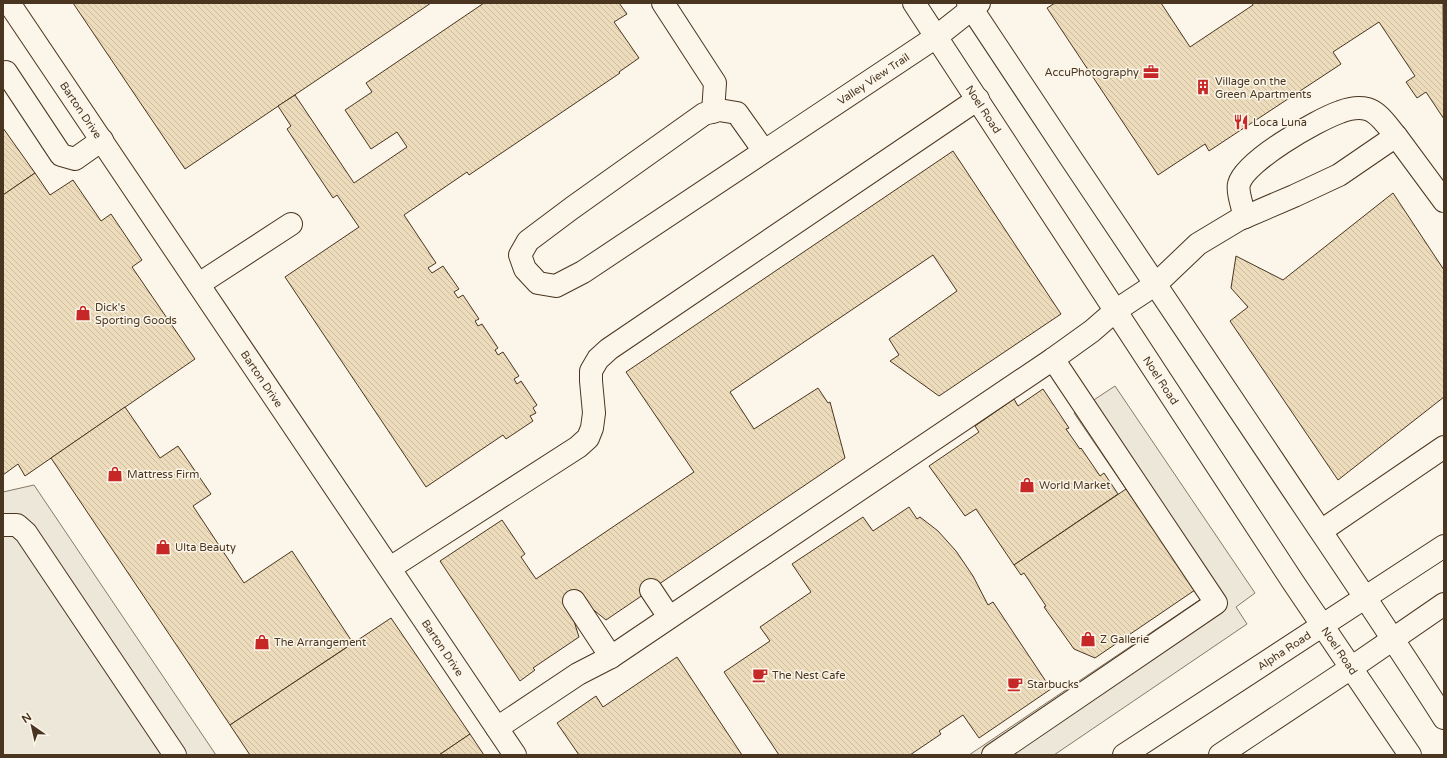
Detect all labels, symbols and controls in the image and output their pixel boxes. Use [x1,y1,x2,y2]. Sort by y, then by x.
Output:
street label: Valley View Trail [835,51,912,108]
office icon: AccuPhotography [1142,63,1160,81]
place label: AccuPhotography [1044,66,1139,79]
place label: Village on the Green Apartments [1215,75,1311,101]
building icon: Village on the Green Apartments [1194,78,1212,96]
street label: Barton Drive [57,79,104,141]
street label: Noel Road [963,83,1004,136]
restaurant icon: Loca Luna [1232,113,1250,131]
place label: Loca Luna [1253,116,1307,129]
place label: Dick's Sporting Goods [95,301,177,327]
shop icon: Dick's Sporting Goods [74,304,92,322]
street label: Barton Drive [238,348,285,410]
street label: Noel Road [1140,354,1181,407]
shop icon: Mattress Firm [106,465,124,483]
place label: Mattress Firm [127,468,199,481]
shop icon: World Market [1018,476,1036,494]
place label: World Market [1039,479,1110,492]
shop icon: Ulta Beauty [154,538,172,556]
place label: Ulta Beauty [175,541,236,554]
street label: Barton Drive [419,617,466,679]
street label: Noel Road [1318,625,1360,677]
street label: Alpha Road [1255,629,1313,673]
shop icon: Z Gallerie [1079,630,1097,648]
shop icon: The Arrangement [253,633,271,651]
place label: Z Gallerie [1100,633,1149,646]
place label: The Arrangement [274,636,366,649]
cafe icon: The Nest Cafe [751,666,769,684]
place label: The Nest Cafe [772,669,845,682]
cafe icon: Starbucks [1006,675,1024,693]
place label: Starbucks [1027,678,1079,691]
north arrow [12,706,52,746]
text: N [19,710,34,726]

